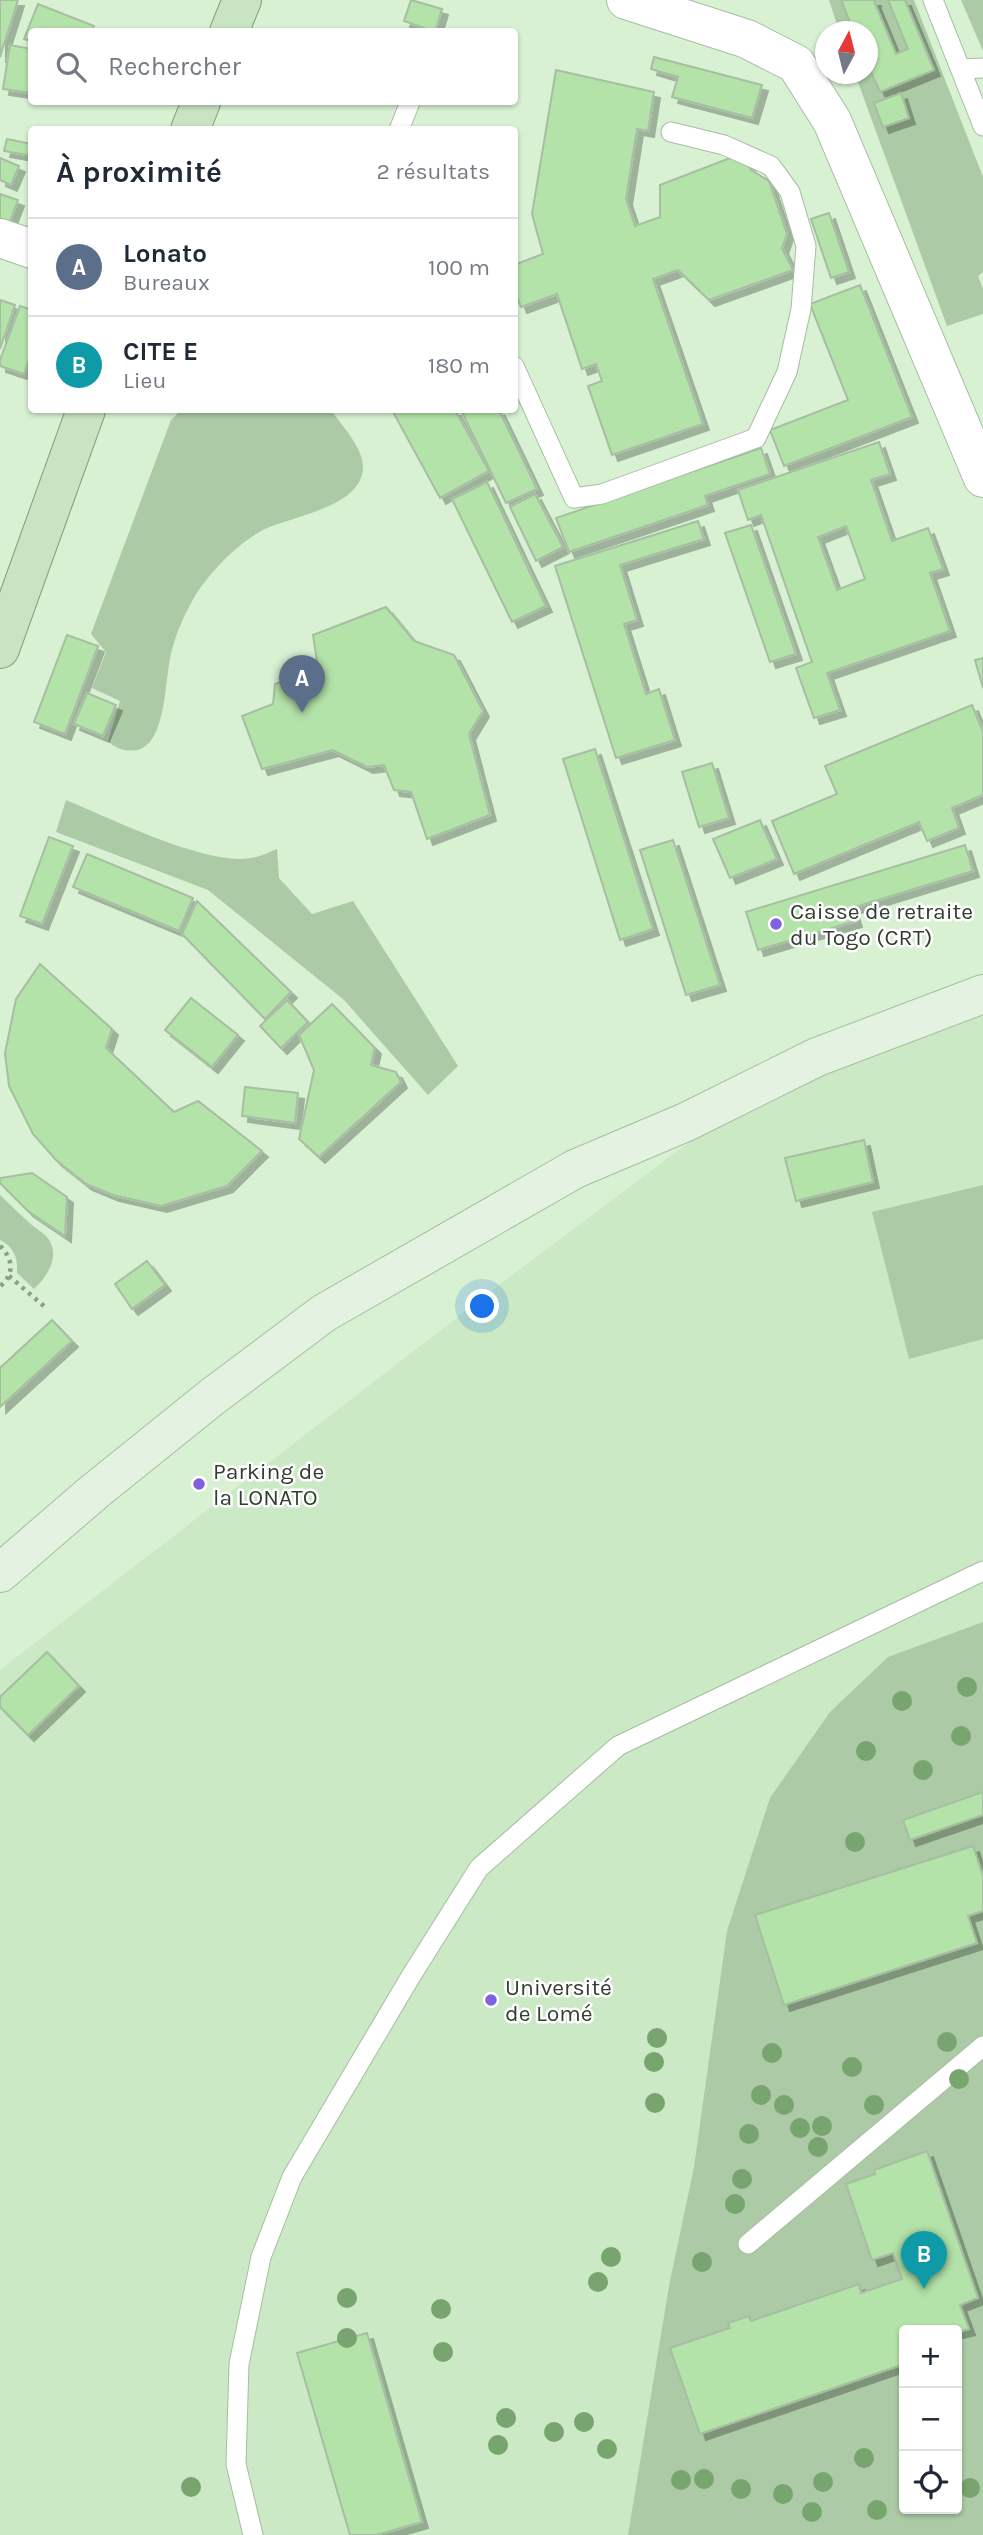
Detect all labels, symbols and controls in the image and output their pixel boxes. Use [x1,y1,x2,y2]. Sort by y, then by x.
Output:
north arrow [815,21,878,84]
search box [28,28,518,105]
icon: search [52,48,90,86]
text: Rechercher [108,51,241,82]
text: À proximité [56,154,222,190]
text: 2 résultats [377,158,490,185]
text: Lonato [123,238,207,269]
text: A [72,254,86,281]
text: 100 m [428,254,490,281]
text: Bureaux [123,269,210,296]
text: CITE E [123,336,198,367]
text: B [72,352,86,379]
text: 180 m [428,352,490,379]
text: Lieu [123,367,166,394]
pin: A [279,655,325,713]
place label: Caisse de retraite du Togo (CRT) [790,898,973,951]
marker: Caisse de retraite du Togo (CRT) [768,916,784,932]
your location [465,1289,499,1323]
place label: Parking de la LONATO [213,1458,324,1511]
marker: Parking de la LONATO [191,1476,207,1492]
place label: Université de Lomé [505,1974,612,2027]
marker: Université de Lomé [483,1992,499,2008]
pin: B [901,2231,947,2289]
map controls [899,2325,962,2514]
button: + [899,2325,962,2388]
button: − [899,2388,962,2451]
button: locate [899,2451,962,2514]

